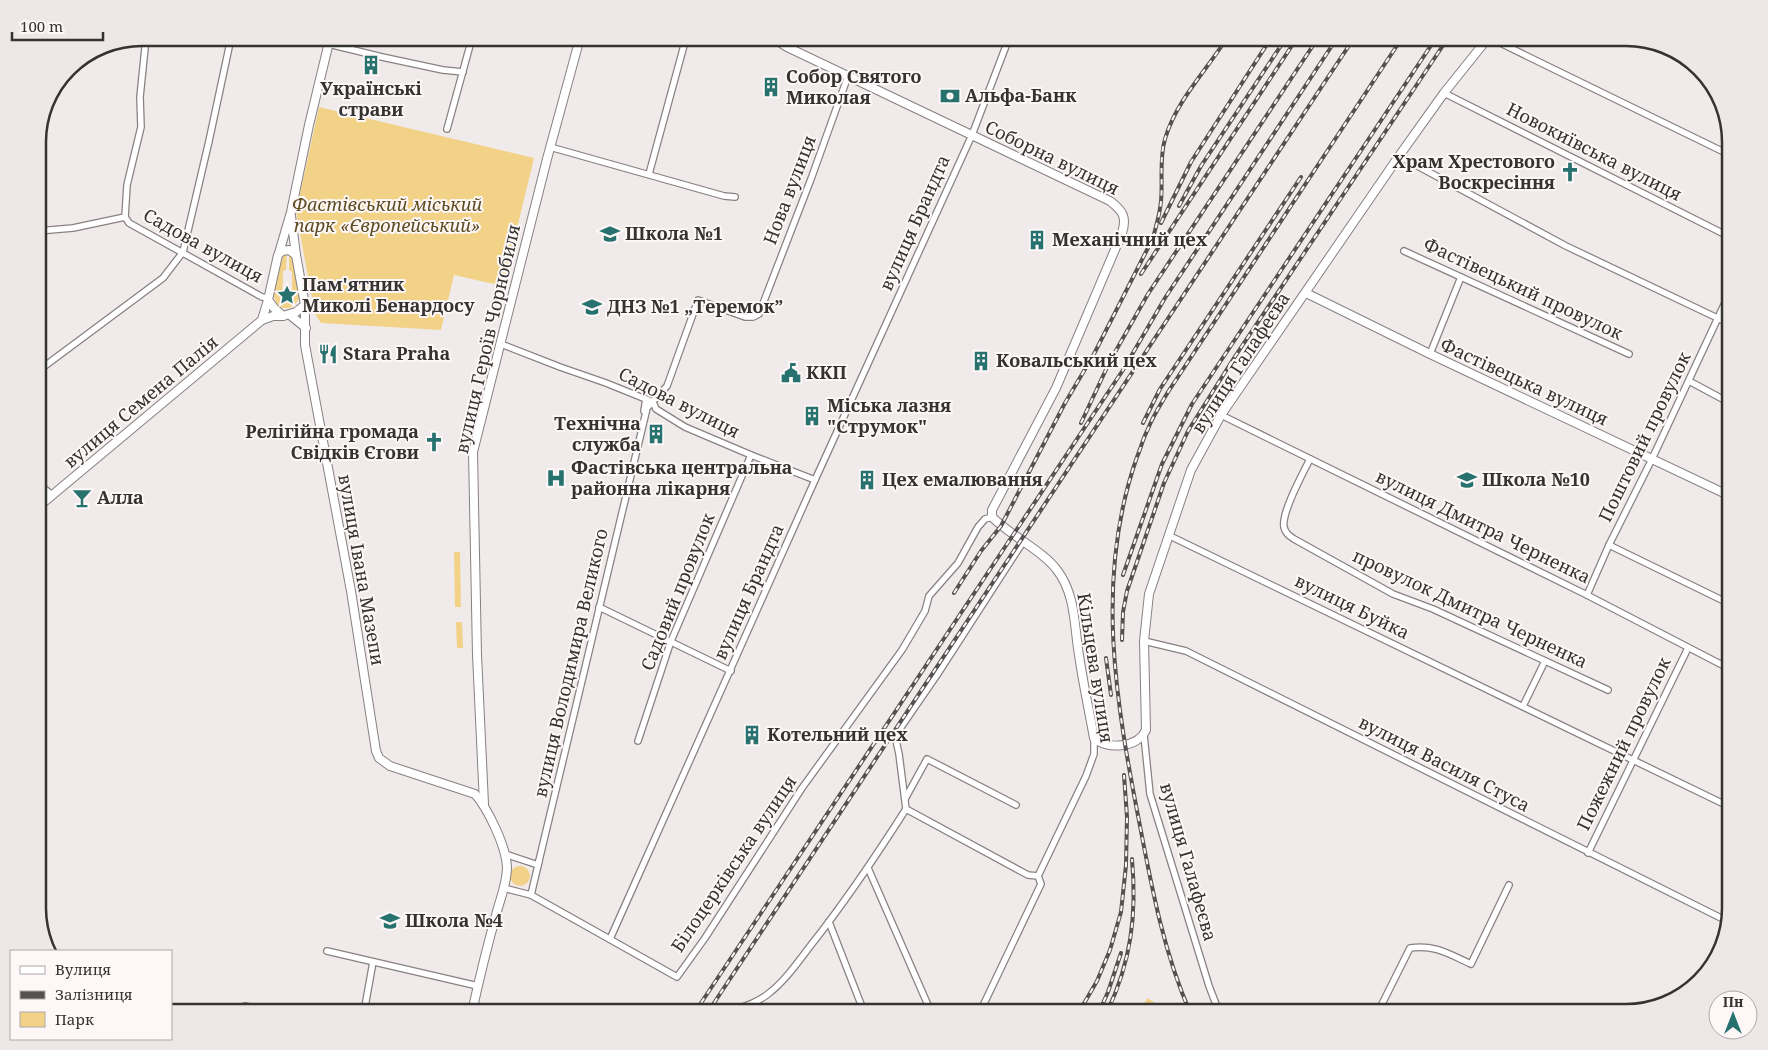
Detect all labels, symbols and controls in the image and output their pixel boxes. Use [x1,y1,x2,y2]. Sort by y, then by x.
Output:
scale bar [12,10,104,42]
text: 100 m [20,16,63,36]
building icon: Українські страви [360,54,382,76]
place label: Собор Святого Миколая [786,64,922,109]
place label: Українські страви [320,76,423,121]
building icon: Собор Святого Миколая [760,76,782,98]
place label: Альфа-Банк [965,83,1077,107]
bank icon: Альфа-Банк [939,85,961,107]
street label: Новокиївська вулиця [1503,96,1686,206]
street label: Соборна вулиця [981,114,1123,200]
street label: Нова вулиця [757,132,821,248]
place label: Храм Хрестового Воскресіння [1392,149,1555,194]
street label: вулиця Брандта [873,151,955,294]
church icon: Храм Хрестового Воскресіння [1559,161,1581,183]
park label: Фастівський міський парк «Європейський» [292,192,482,237]
street label: Садова вулиця [139,202,268,288]
place label: Школа №1 [625,221,723,245]
street label: вулиця Героїв Чорнобиля [449,222,525,456]
school or university icon: Школа №1 [599,223,621,245]
place label: Механічний цех [1052,227,1208,251]
building icon: Механічний цех [1026,229,1048,251]
street label: Фастівецький провулок [1420,231,1627,345]
place label: Пам'ятник Миколі Бенардосу [302,272,475,317]
place icon: Пам'ятник Миколі Бенардосу [276,284,298,306]
street label: вулиця Галафеєва [1186,287,1295,438]
place label: ДНЗ №1 „Теремок” [607,294,783,318]
school or university icon: ДНЗ №1 „Теремок” [581,296,603,318]
street label: вулиця Семена Палія [58,330,222,473]
street label: Фастівецька вулиця [1437,332,1612,431]
place label: Stara Praha [343,341,450,365]
restaurant icon: Stara Praha [317,343,339,365]
street label: Поштовий провулок [1592,347,1696,526]
place label: Ковальський цех [996,348,1157,372]
building icon: Ковальський цех [970,350,992,372]
place label: ККП [806,360,847,384]
street label: Садова вулиця [615,361,744,443]
public building icon: ККП [780,362,802,384]
place label: Міська лазня "Струмок" [827,393,951,438]
building icon: Міська лазня "Струмок" [801,405,823,427]
place label: Технічна служба [554,411,641,456]
place label: Релігійна громада Свідків Єгови [245,419,419,464]
building icon: Технічна служба [645,423,667,445]
church icon: Релігійна громада Свідків Єгови [423,431,445,453]
place label: Фастівська центральна районна лікарня [571,455,793,500]
street label: вулиця Дмитра Черненка [1372,464,1595,589]
hospital icon: Фастівська центральна районна лікарня [545,467,567,489]
place label: Цех емалювання [882,467,1043,491]
place label: Школа №10 [1482,467,1590,491]
building icon: Цех емалювання [856,469,878,491]
school or university icon: Школа №10 [1456,469,1478,491]
street label: вулиця Івана Мазепи [333,472,391,667]
place label: Алла [97,485,144,509]
bar icon: Алла [71,487,93,509]
street label: Садовий провулок [635,509,720,674]
street label: вулиця Брандта [707,520,789,663]
street label: вулиця Володимира Великого [527,526,613,800]
street label: провулок Дмитра Черненка [1349,543,1592,673]
street label: вулиця Буйка [1291,568,1414,644]
street label: Кільцева вулиця [1072,591,1120,745]
street label: Пожежний провулок [1571,653,1676,834]
street label: вулиця Василя Стуса [1355,709,1534,817]
place label: Котельний цех [767,722,908,746]
building icon: Котельний цех [741,724,763,746]
street label: Білоцерківська вулиця [665,770,801,957]
street label: вулиця Галафеєва [1155,780,1223,944]
place label: Школа №4 [405,908,503,932]
school or university icon: Школа №4 [379,910,401,932]
legend [10,950,172,1040]
text: Вулиця [55,959,111,979]
text: Залізниця [55,984,133,1004]
north arrow [1708,990,1758,1040]
text: Пн [1723,992,1744,1011]
text: Парк [55,1009,94,1029]

